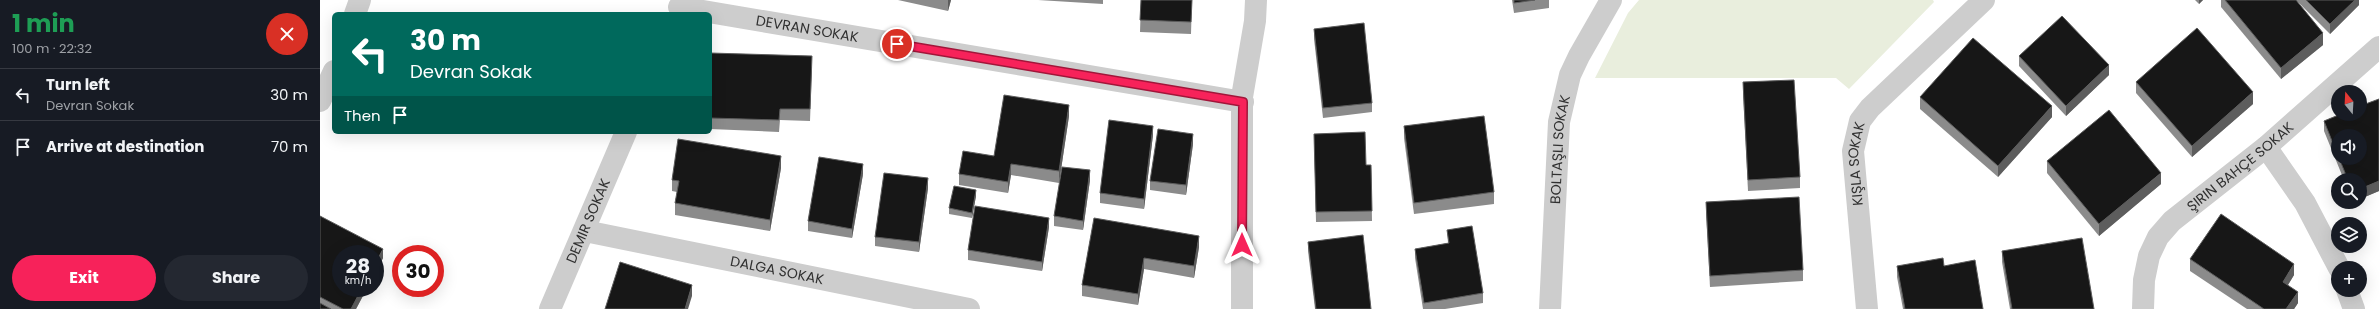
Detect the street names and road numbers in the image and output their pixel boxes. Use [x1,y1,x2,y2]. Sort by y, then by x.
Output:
street label: DEVRAN SOKAK [754,10,861,47]
street label: BOLTAŞLI SOKAK [1545,92,1575,204]
street label: ŞIRIN BAHÇE SOKAK [2182,117,2298,216]
street label: KIŞLA SOKAK [1843,119,1870,207]
street label: DEMIR SOKAK [561,175,615,266]
street label: DALGA SOKAK [729,251,826,289]

